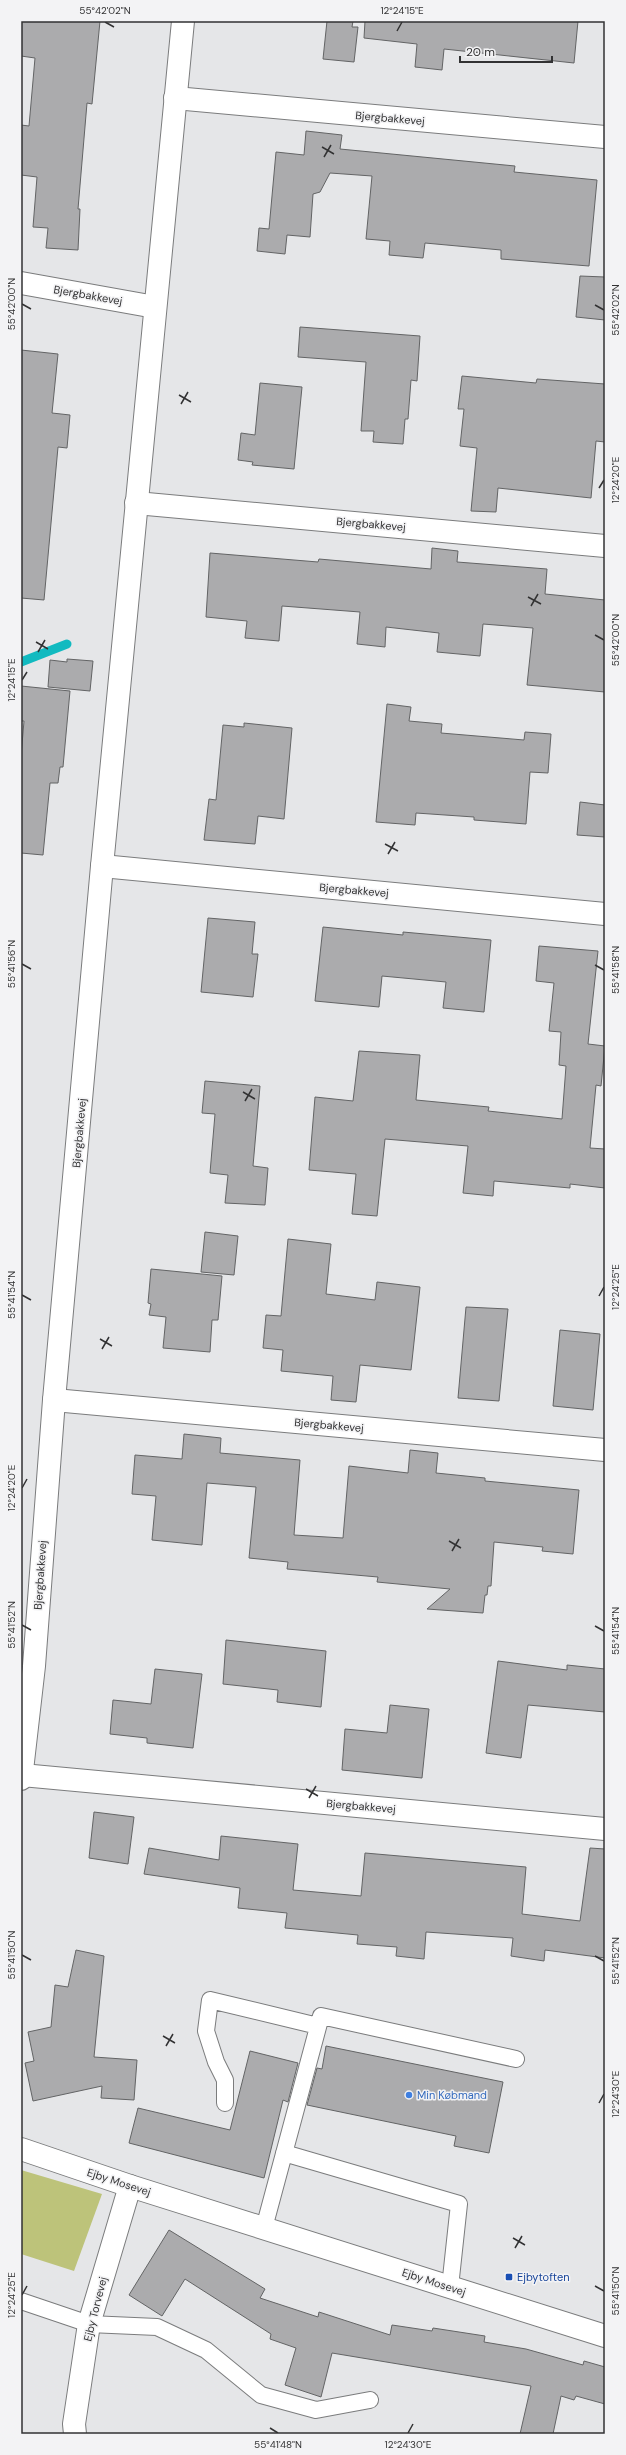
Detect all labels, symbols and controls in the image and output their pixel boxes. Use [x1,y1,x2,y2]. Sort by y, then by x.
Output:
text: 55°42'02"N [79,4,131,17]
text: 12°24'15"E [380,4,424,17]
scale bar [460,38,552,64]
text: 20 m [466,44,495,60]
street label: Bjergbakkevej [355,108,425,128]
text: 55°42'00"N [5,278,18,330]
street label: Bjergbakkevej [52,282,124,308]
text: 55°42'02"N [609,284,622,336]
text: 12°24'20"E [609,456,622,503]
street label: Bjergbakkevej [336,514,406,534]
text: 55°42'00"N [609,614,622,666]
text: 12°24'15"E [5,658,18,702]
street label: Bjergbakkevej [319,880,389,900]
text: 55°41'56"N [5,940,18,988]
text: 55°41'58"N [609,946,622,994]
street label: Bjergbakkevej [69,1098,89,1168]
text: 12°24'25"E [609,1264,622,1310]
text: 55°41'54"N [5,1271,18,1319]
street label: Bjergbakkevej [294,1415,364,1435]
text: 12°24'20"E [5,1464,18,1511]
street label: Bjergbakkevej [31,1540,49,1610]
text: 55°41'52"N [5,1601,18,1649]
text: 55°41'54"N [609,1607,622,1655]
street label: Bjergbakkevej [326,1796,396,1816]
text: 55°41'50"N [5,1930,18,1979]
text: 55°41'52"N [609,1937,622,1985]
text: 12°24'30"E [609,2070,622,2117]
place label: Min Købmand [417,2088,487,2102]
marker: Min Købmand [404,2090,414,2100]
street label: Ejby Mosevej [85,2165,153,2199]
street label: Ejby Mosevej [400,2265,468,2299]
text: 55°41'50"N [609,2266,622,2315]
place label: Ejbytoften [517,2270,570,2284]
text: 12°24'25"E [5,2272,18,2318]
marker: Ejbytoften [504,2272,514,2282]
street label: Ejby Torvevej [80,2275,110,2343]
text: 55°41'48"N [254,2438,302,2451]
text: 12°24'30"E [385,2438,432,2451]

